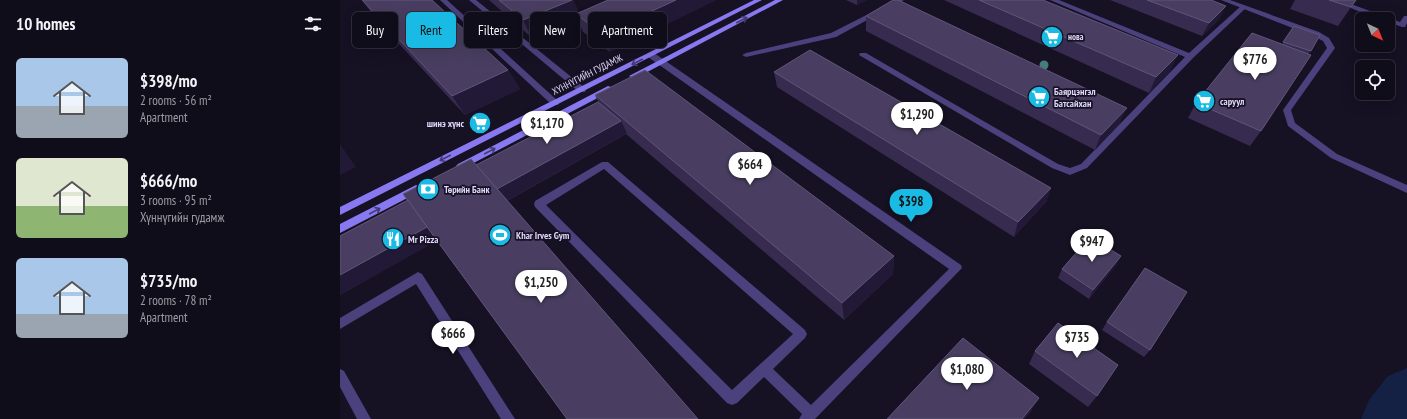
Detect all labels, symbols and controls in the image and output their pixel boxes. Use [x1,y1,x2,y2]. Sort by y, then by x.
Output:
chip: Buy [352,12,398,48]
chip: Rent [406,12,456,48]
chip: Filters [464,12,522,48]
chip: New [530,12,580,48]
chip: Apartment [588,12,667,48]
north arrow [1355,12,1395,52]
map controls [1355,12,1395,100]
text: 10 homes [16,13,75,35]
icon: filters [302,13,324,35]
one-way arrow [736,15,748,23]
supermarket icon: нова [1039,24,1065,50]
place label: нова [1068,31,1084,42]
pin: $776 [1231,47,1279,81]
street label: ХҮННҮГИЙН ГУДАМЖ [550,51,625,98]
text: $776 [1243,51,1267,68]
one-way arrow [631,59,643,66]
button: locate [1355,60,1395,100]
text: $398/mo [140,70,197,92]
icon: home [48,74,96,122]
supermarket icon: Баярцэнгэл Батсайхан [1026,84,1052,110]
place label: Баярцэнгэл Батсайхан [1054,85,1096,110]
supermarket icon: саруул [1191,88,1217,114]
text: 2 rooms · 56 m² [140,92,212,109]
place label: саруул [1220,95,1244,108]
pin: $1,290 [884,102,950,136]
text: $1,290 [900,106,934,123]
text: Apartment [140,109,188,126]
supermarket icon: шинэ хүнс [467,110,493,136]
pin: $1,170 [514,111,580,145]
text: $1,170 [530,115,564,132]
place label: шинэ хүнс [427,117,464,130]
one-way arrow [484,147,496,154]
pin: $664 [726,152,774,186]
one-way arrow [440,155,452,162]
text: $664 [738,156,762,173]
text: $666/mo [140,170,197,192]
icon: home [48,174,96,222]
bank icon: Төрийн Банк [415,176,441,202]
place label: Төрийн Банк [444,183,490,196]
pin: $398 [887,189,935,223]
text: 3 rooms · 95 m² [140,192,212,209]
text: $398 [899,193,923,210]
one-way arrow [368,207,380,214]
text: Хүннүгийн гудамж [140,209,224,226]
sports icon: Khar Irves Gym [487,222,513,248]
restaurant icon: Mr Pizza [380,226,406,252]
place label: Khar Irves Gym [516,229,570,242]
pin: $947 [1068,229,1116,263]
place label: Mr Pizza [408,233,438,246]
text: $947 [1080,233,1104,250]
text: $735/mo [140,270,197,292]
pin: $1,250 [508,270,574,304]
icon: home [48,274,96,322]
text: $1,250 [524,274,558,291]
text: 2 rooms · 78 m² [140,292,212,309]
text: Apartment [140,309,188,326]
pin: $666 [429,321,477,355]
text: $666 [441,325,465,342]
pin: $735 [1053,325,1101,359]
text: $735 [1065,329,1089,346]
pin: $1,080 [934,357,1000,391]
text: $1,080 [950,361,984,378]

